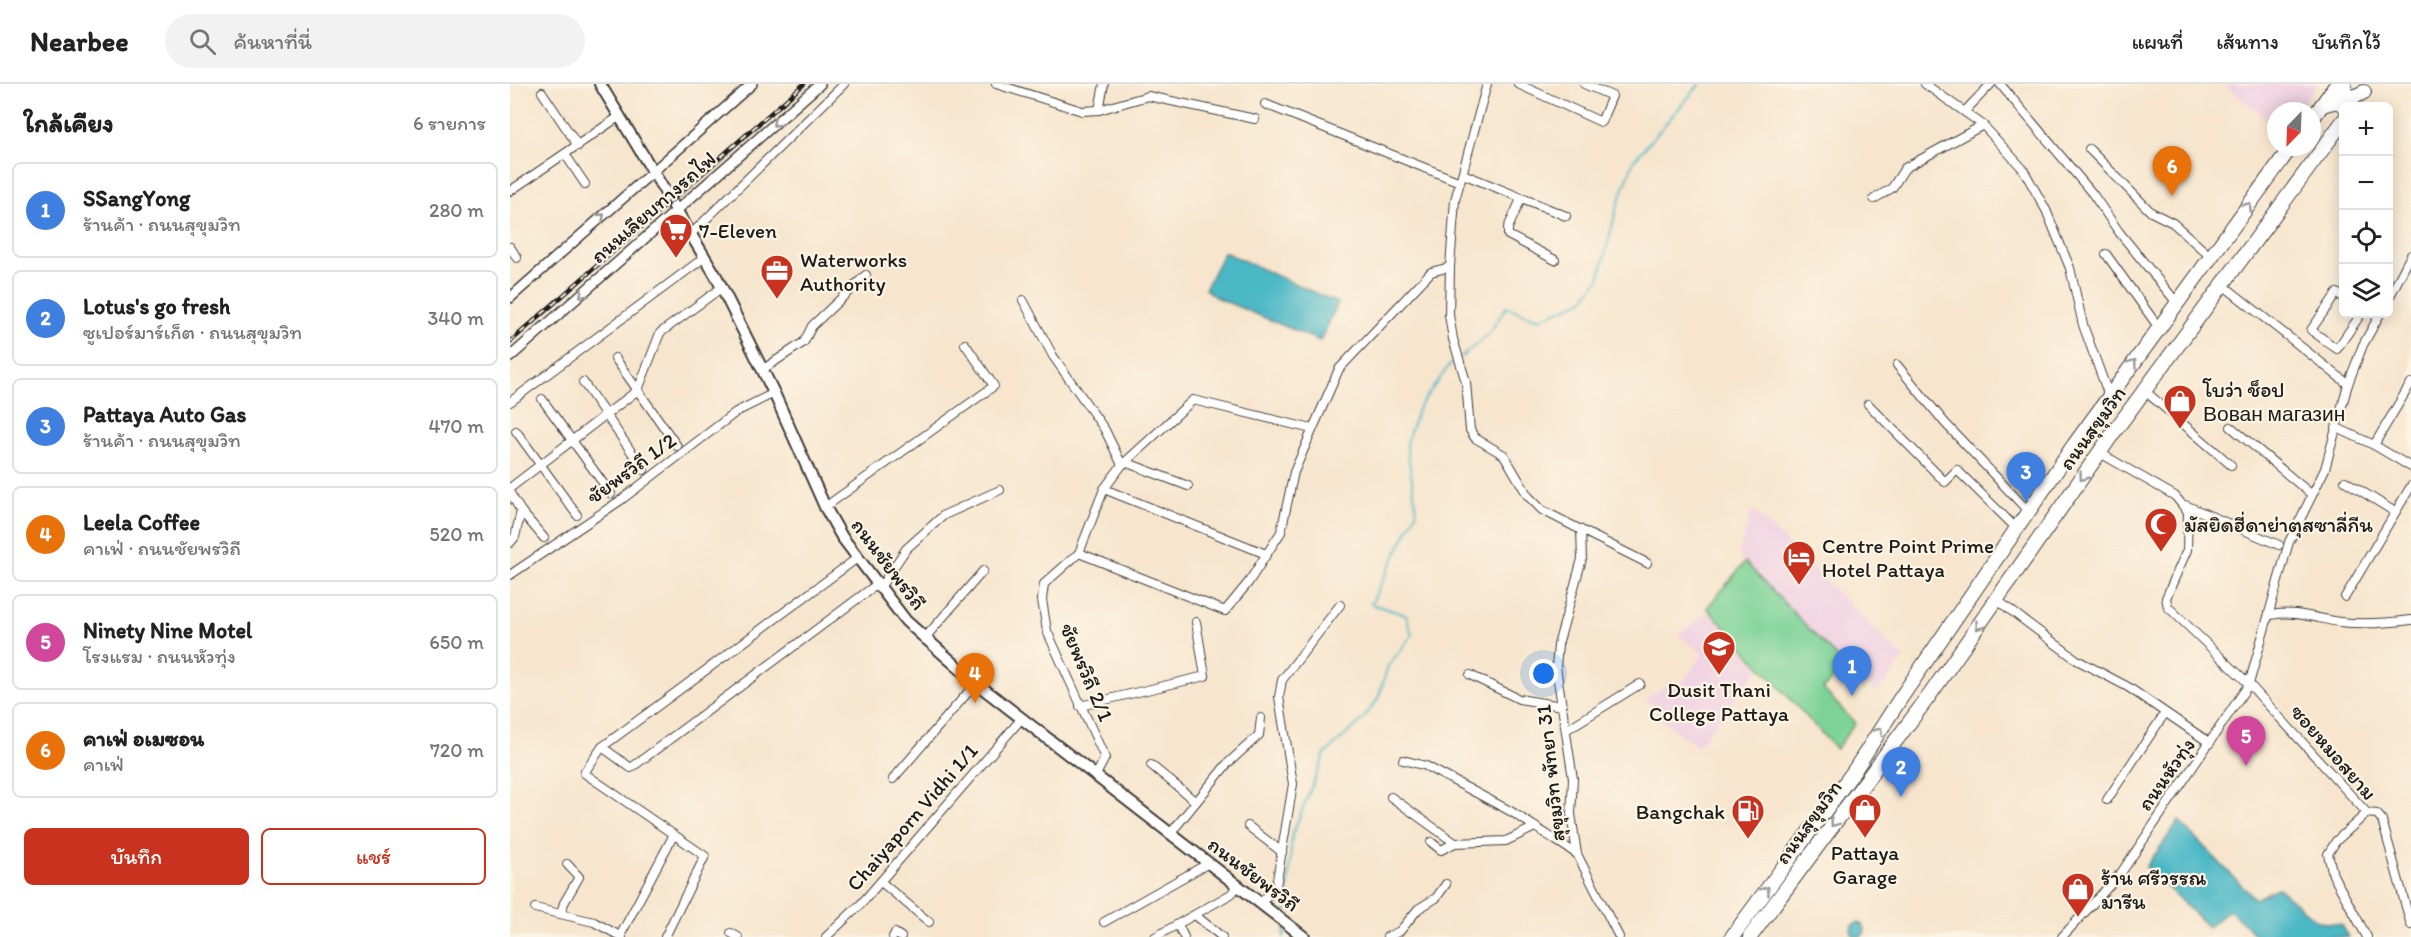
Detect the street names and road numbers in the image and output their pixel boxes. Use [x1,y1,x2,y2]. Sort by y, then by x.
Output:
street label: ถนนเลียบทางรถไฟ [585,146,721,268]
street label: ถนนสุขุมวิท [2053,381,2132,475]
street label: ชัยพรวิถี 1/2 [581,427,681,509]
street label: ถนนชัยพรวิถี [846,513,932,615]
street label: ชัยพรวิถี 2/1 [1055,619,1119,725]
street label: ซอยหมอสยาม [2286,699,2382,805]
street label: สุขุมวิท พัทยา 31 [1530,703,1571,843]
street label: ถนนหัวทุ่ง [2132,733,2201,816]
street label: Chaiyaporn Vidhi 1/1 [841,738,983,896]
street label: ถนนสุขุมวิท [1769,775,1848,869]
street label: ถนนชัยพรวิถี [1203,831,1305,917]

